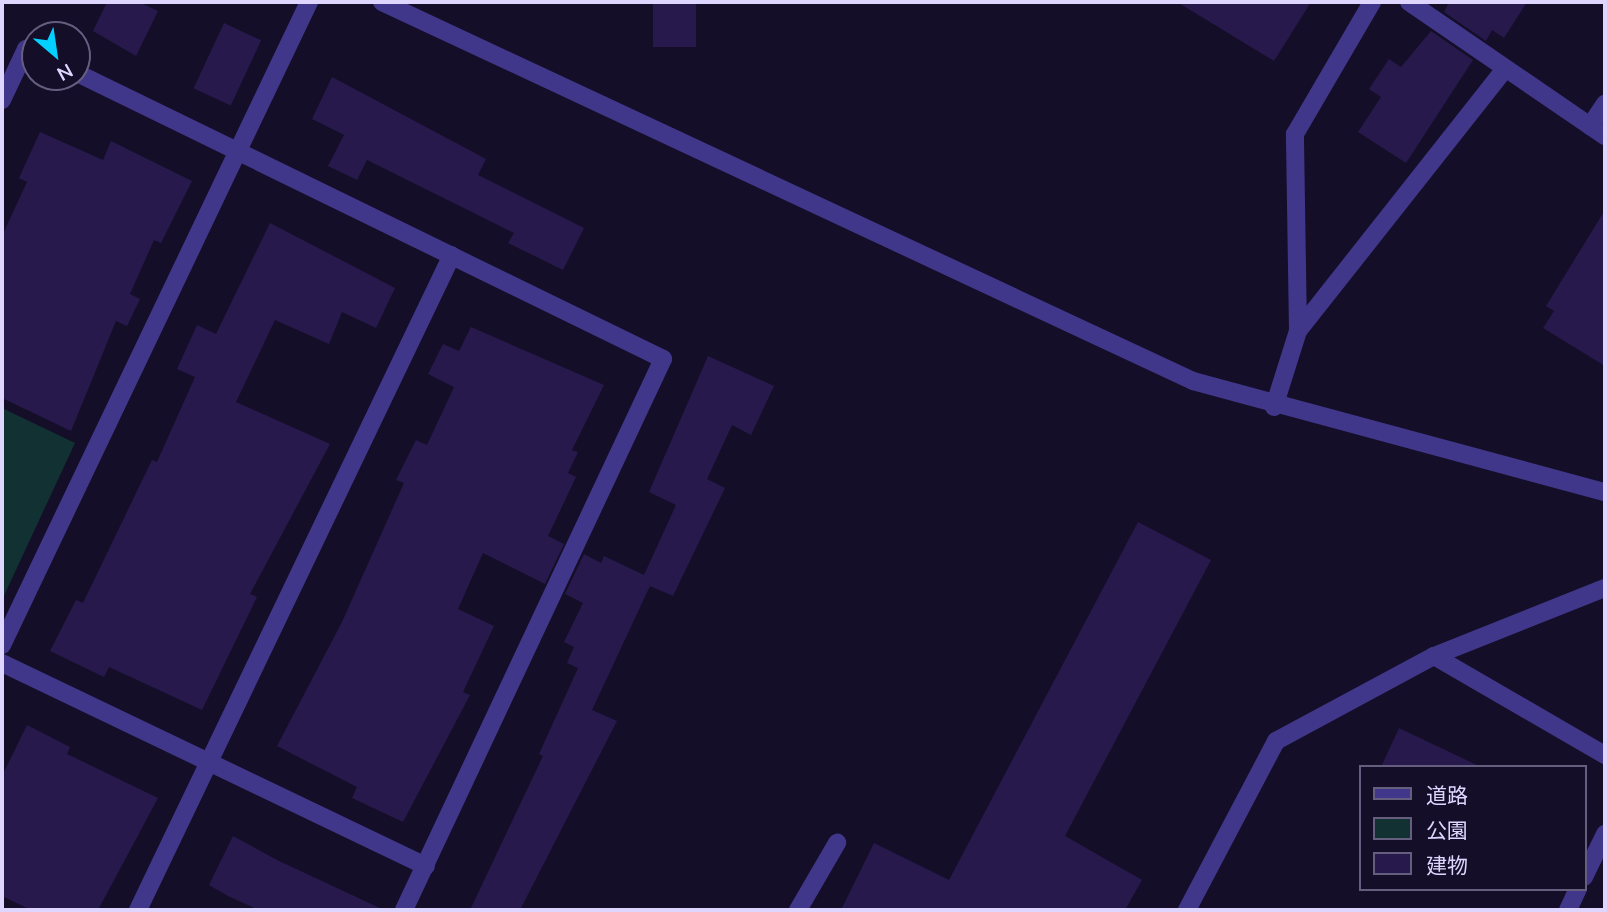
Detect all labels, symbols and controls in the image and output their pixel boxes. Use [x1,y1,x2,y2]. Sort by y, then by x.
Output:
north arrow [21,21,91,91]
text: N [53,59,77,87]
legend [1358,765,1586,891]
text: 道路 [1426,782,1468,808]
text: 公園 [1426,817,1468,843]
text: 建物 [1426,852,1468,878]

